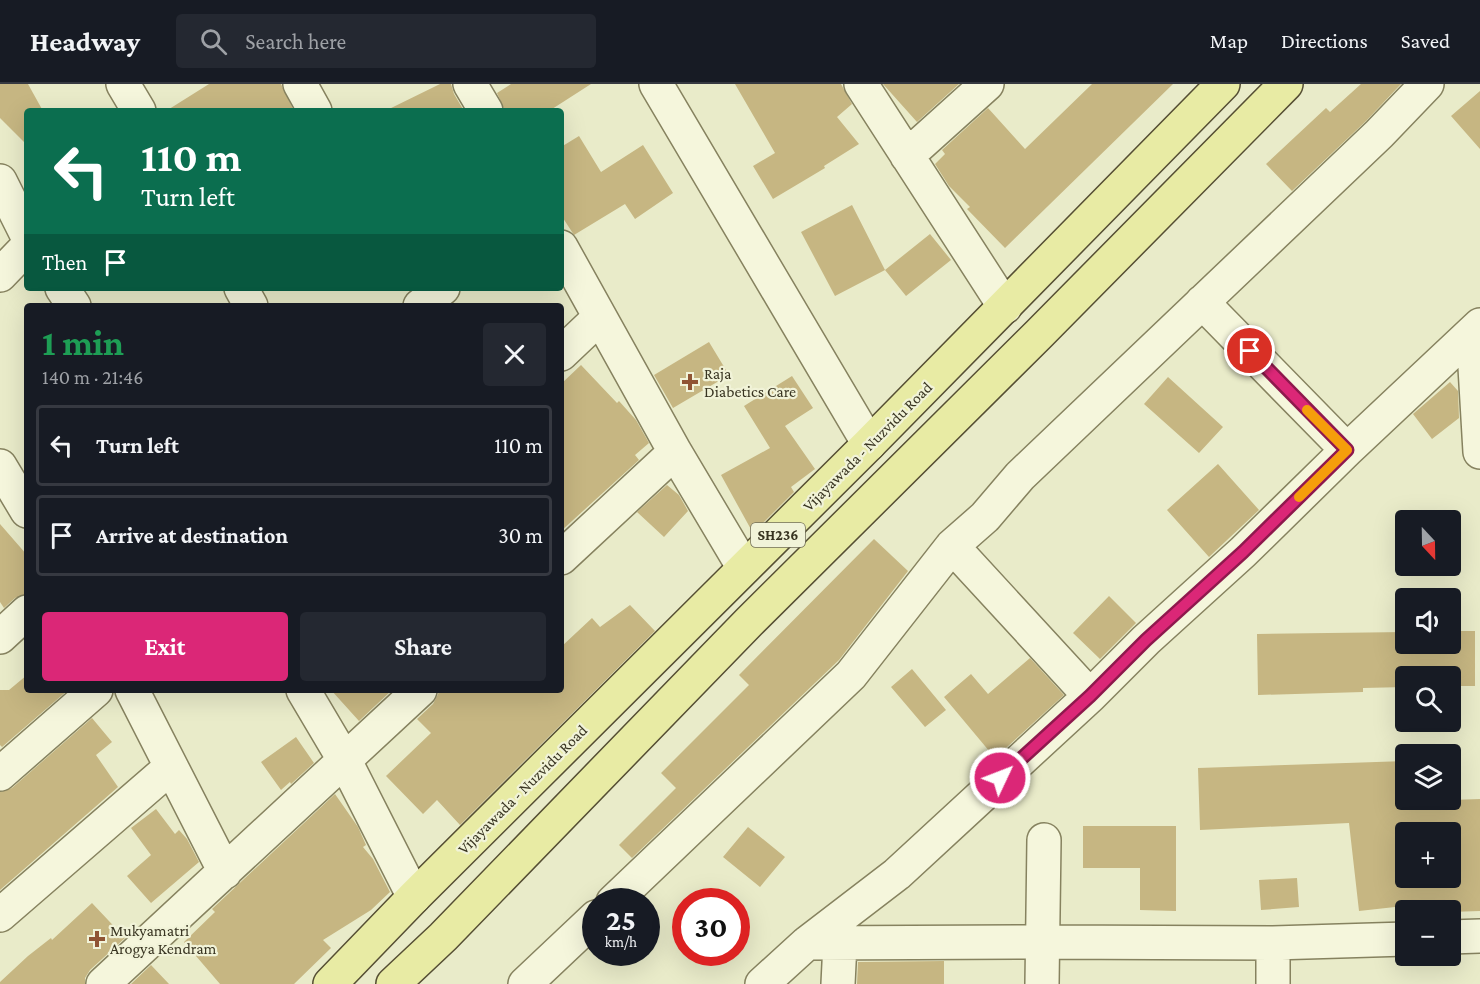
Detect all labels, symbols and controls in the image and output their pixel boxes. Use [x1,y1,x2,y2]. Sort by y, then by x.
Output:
search box [176,14,596,68]
icon: search [197,25,230,58]
text: Headway [30,26,140,57]
text: Search here [245,29,346,54]
text: Map [1210,29,1248,53]
text: Directions [1281,29,1368,53]
text: Saved [1401,29,1450,53]
icon: left [42,132,120,210]
text: 110 m [141,133,242,180]
text: Turn left [141,182,235,212]
icon: arrive [99,246,132,279]
text: Then [42,250,87,275]
text: 1 min [42,323,124,363]
button: close [483,323,546,386]
pin [1224,325,1275,376]
icon: arrive [1233,334,1266,367]
place label: Raja Diabetics Care [704,365,796,400]
text: 140 m · 21:46 [42,366,143,388]
marker: Raja Diabetics Care [681,373,699,391]
street label: Vijayawada - Nuzvidu Road [799,378,936,515]
icon: left [45,429,78,462]
text: Turn left [96,433,179,458]
text: 110 m [494,433,543,458]
north arrow [1395,510,1461,576]
map controls [1395,510,1461,966]
icon: arrive [45,519,78,552]
text: Arrive at destination [96,523,288,548]
text: 30 m [498,523,543,548]
road number: SH236 [751,523,805,547]
button: sound [1395,588,1461,654]
button: Exit [42,612,288,681]
button: Share [300,612,546,681]
button: search [1395,666,1461,732]
street label: Vijayawada - Nuzvidu Road [454,721,591,858]
button: layers [1395,744,1461,810]
position arrow [968,746,1032,810]
button: + [1395,822,1461,888]
speed limit sign: 30 [672,888,750,966]
button: − [1395,900,1461,966]
text: 25 [606,903,636,936]
place label: Mukyamatri Arogya Kendram [110,922,217,958]
marker: Mukyamatri Arogya Kendram [88,930,106,948]
text: km/h [605,934,637,950]

